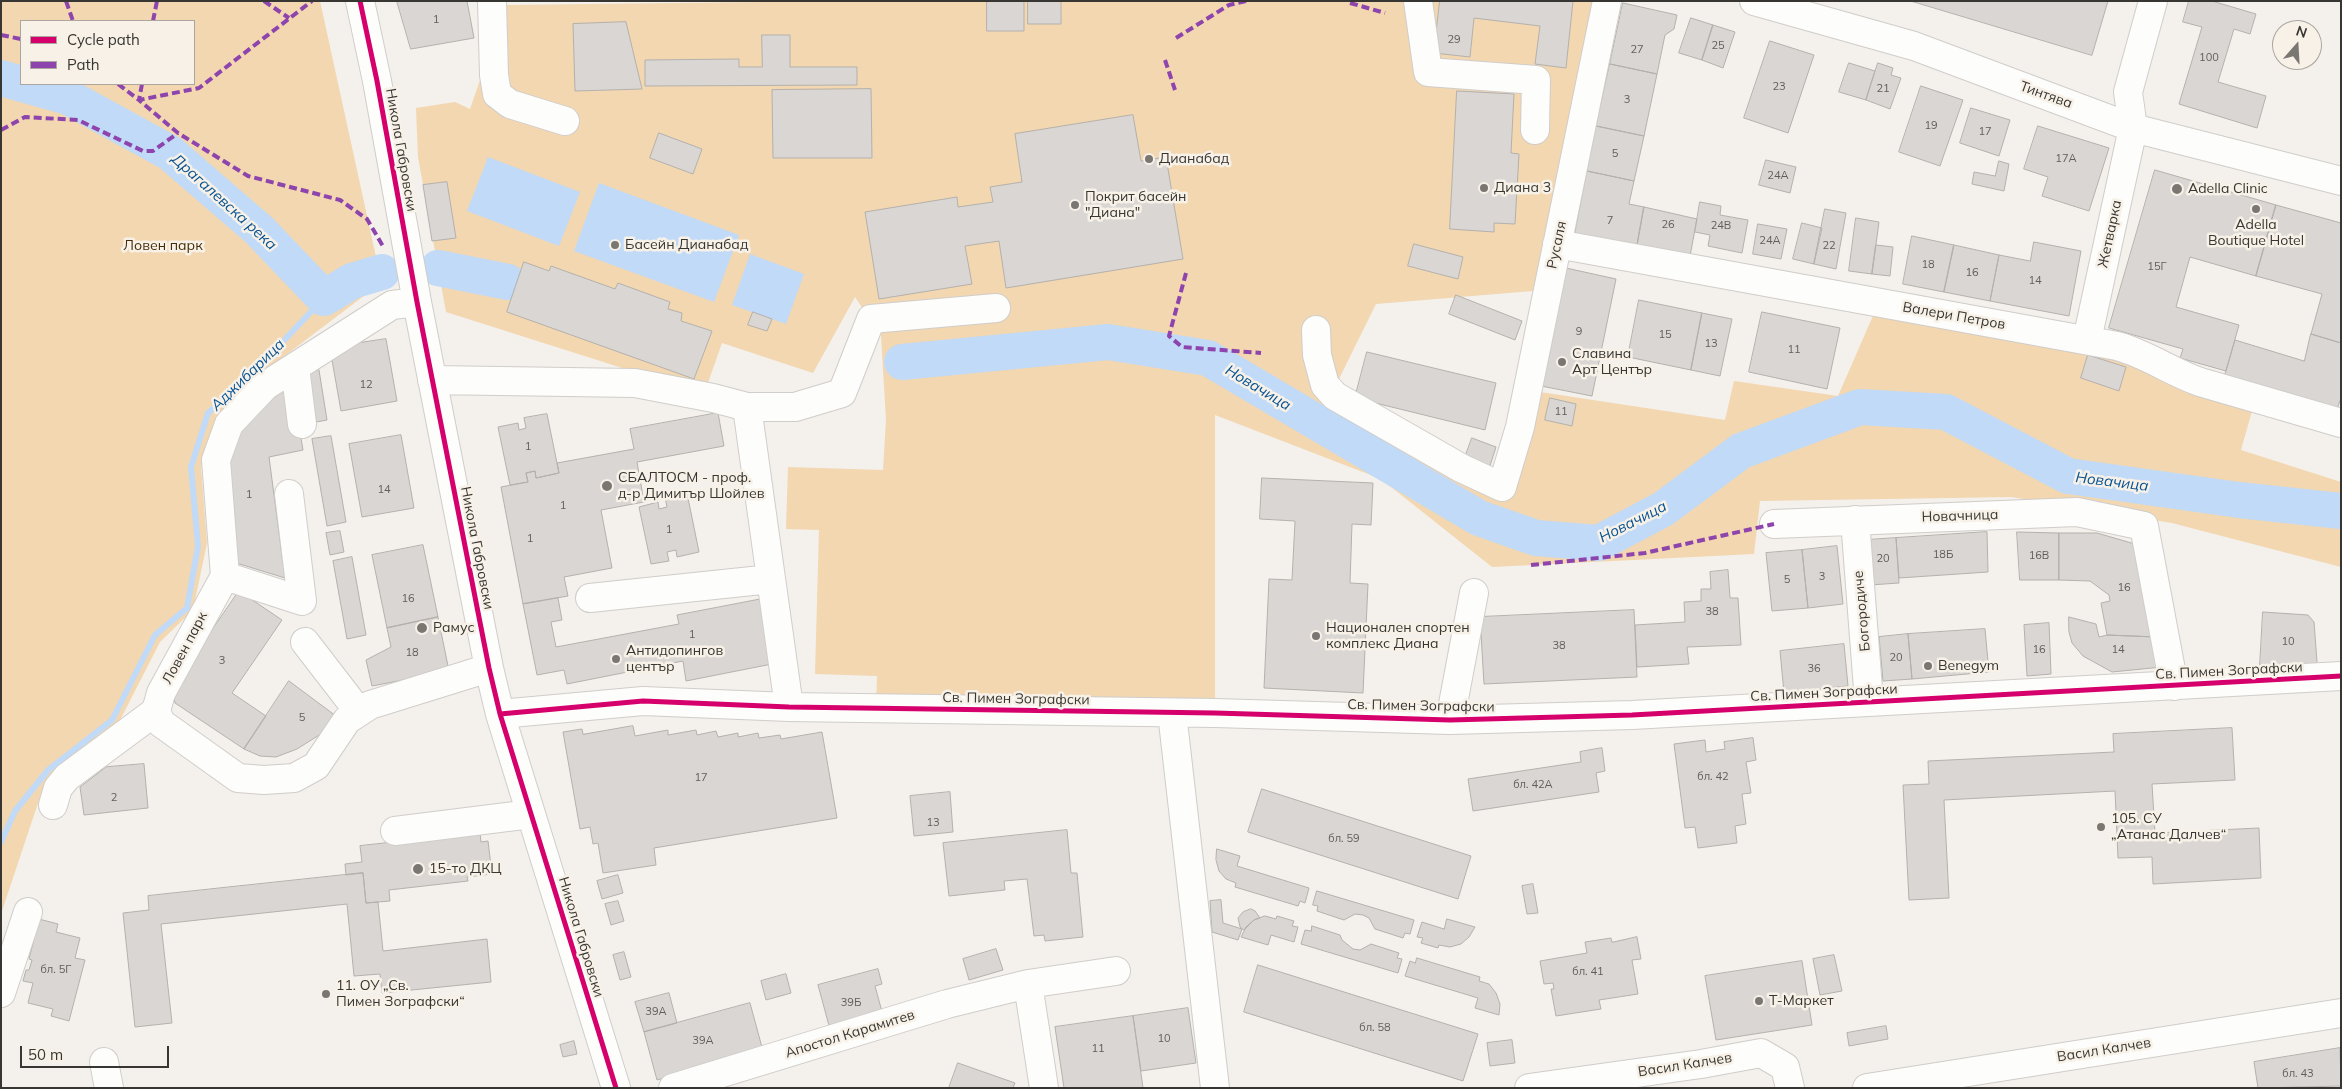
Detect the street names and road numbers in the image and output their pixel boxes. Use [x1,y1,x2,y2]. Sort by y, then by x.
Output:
street label: Тинтява [2018,78,2074,112]
street label: Никола Габровски [382,87,420,213]
street label: Жетварка [2095,199,2125,269]
street label: Русаля [1544,220,1570,270]
street label: Валери Петров [1901,299,2007,333]
street label: Никола Габровски [457,485,497,611]
street label: Новачница [1921,506,1999,526]
street label: Богородиче [1850,570,1874,652]
street label: Ловен парк [159,609,211,687]
street label: Св. Пимен Зографски [2155,659,2303,683]
street label: Св. Пимен Зографски [1750,681,1898,705]
street label: Св. Пимен Зографски [942,689,1090,709]
street label: Св. Пимен Зографски [1347,696,1495,716]
street label: Никола Габровски [555,875,607,999]
street label: Апостол Карамитев [783,1006,917,1062]
street label: Васил Калчев [2056,1034,2152,1066]
street label: Васил Калчев [1637,1049,1733,1081]

